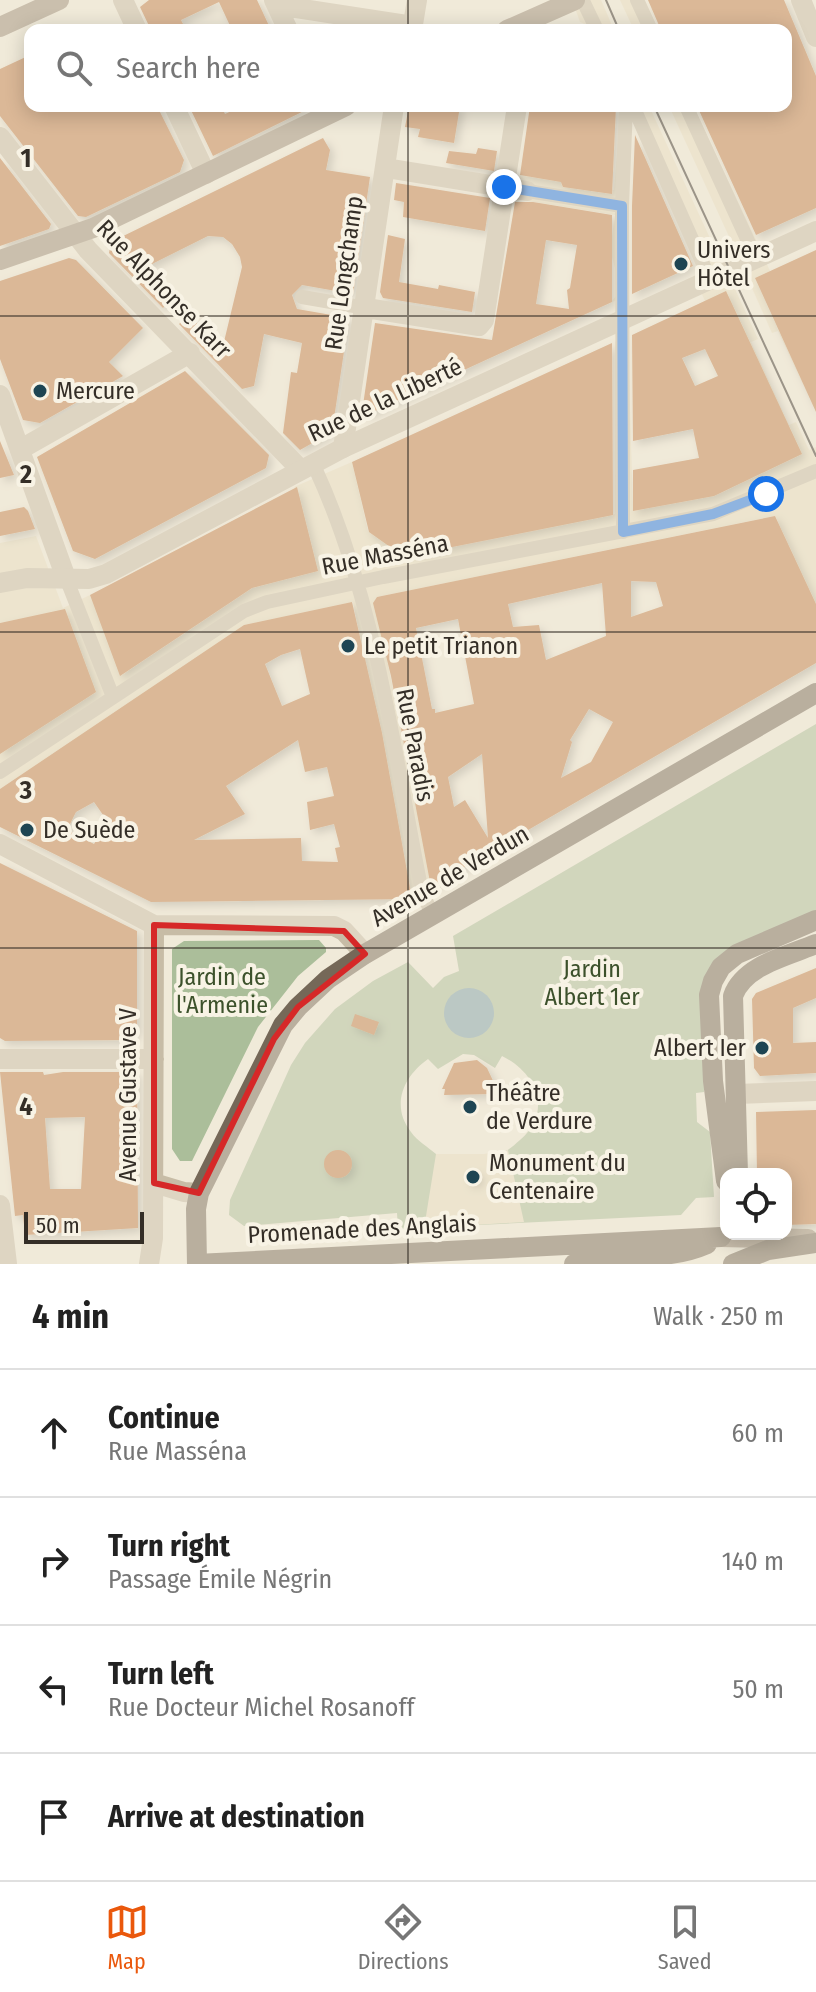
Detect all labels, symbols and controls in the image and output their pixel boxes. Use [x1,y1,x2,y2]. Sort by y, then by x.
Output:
search box [24,24,792,112]
icon: search [52,46,96,90]
text: Search here [116,50,261,86]
text: 1 [21,143,32,174]
route end [486,169,522,205]
street label: Rue Longchamp [319,194,369,352]
street label: Rue Alphonse Karr [91,214,238,364]
place label: Univers Hôtel [697,236,771,292]
marker: Univers Hôtel [672,255,690,273]
street label: Rue de la Liberté [304,352,466,448]
place label: Mercure [56,377,135,405]
marker: Mercure [31,382,49,400]
text: 2 [19,459,32,490]
route start [748,476,784,512]
street label: Rue Masséna [319,529,451,581]
place label: Le petit Trianon [364,632,518,660]
marker: Le petit Trianon [339,637,357,655]
street label: Rue Paradis [390,686,440,804]
text: 3 [19,775,32,806]
place label: De Suède [43,816,135,844]
street label: Avenue de Verdun [366,820,534,932]
marker: De Suède [18,821,36,839]
park label: Jardin Albert 1er [544,955,640,1011]
park label: Jardin de l'Armenie [176,963,268,1019]
street label: Avenue Gustave V [114,1007,142,1182]
place label: Albert Ier [654,1034,747,1062]
marker: Albert Ier [753,1039,771,1057]
place label: Théâtre de Verdure [486,1079,593,1135]
text: 4 [19,1091,33,1122]
marker: Théâtre de Verdure [461,1098,479,1116]
place label: Monument du Centenaire [489,1149,626,1205]
marker: Monument du Centenaire [464,1168,482,1186]
map controls [720,1168,792,1240]
button: locate [720,1168,792,1240]
scale bar [24,1208,144,1244]
street label: Promenade des Anglais [247,1209,477,1249]
text: 50 m [36,1212,80,1239]
text: 4 min [32,1296,109,1337]
text: Walk · 250 m [653,1301,784,1332]
text: Continue [108,1400,220,1436]
icon: ahead [32,1411,76,1455]
text: 60 m [731,1418,784,1449]
text: Rue Masséna [108,1436,247,1467]
text: Turn right [108,1528,230,1564]
icon: right [32,1539,76,1583]
text: 140 m [722,1546,784,1577]
text: Passage Émile Négrin [108,1564,332,1595]
text: Turn left [108,1656,214,1692]
icon: left [32,1667,76,1711]
text: 50 m [732,1674,784,1705]
text: Rue Docteur Michel Rosanoff [108,1692,414,1723]
icon: arrive [32,1795,76,1839]
text: Arrive at destination [108,1799,365,1835]
tab: Map [105,1900,149,1975]
tab: Directions [358,1900,449,1975]
tab: Saved [658,1900,711,1975]

